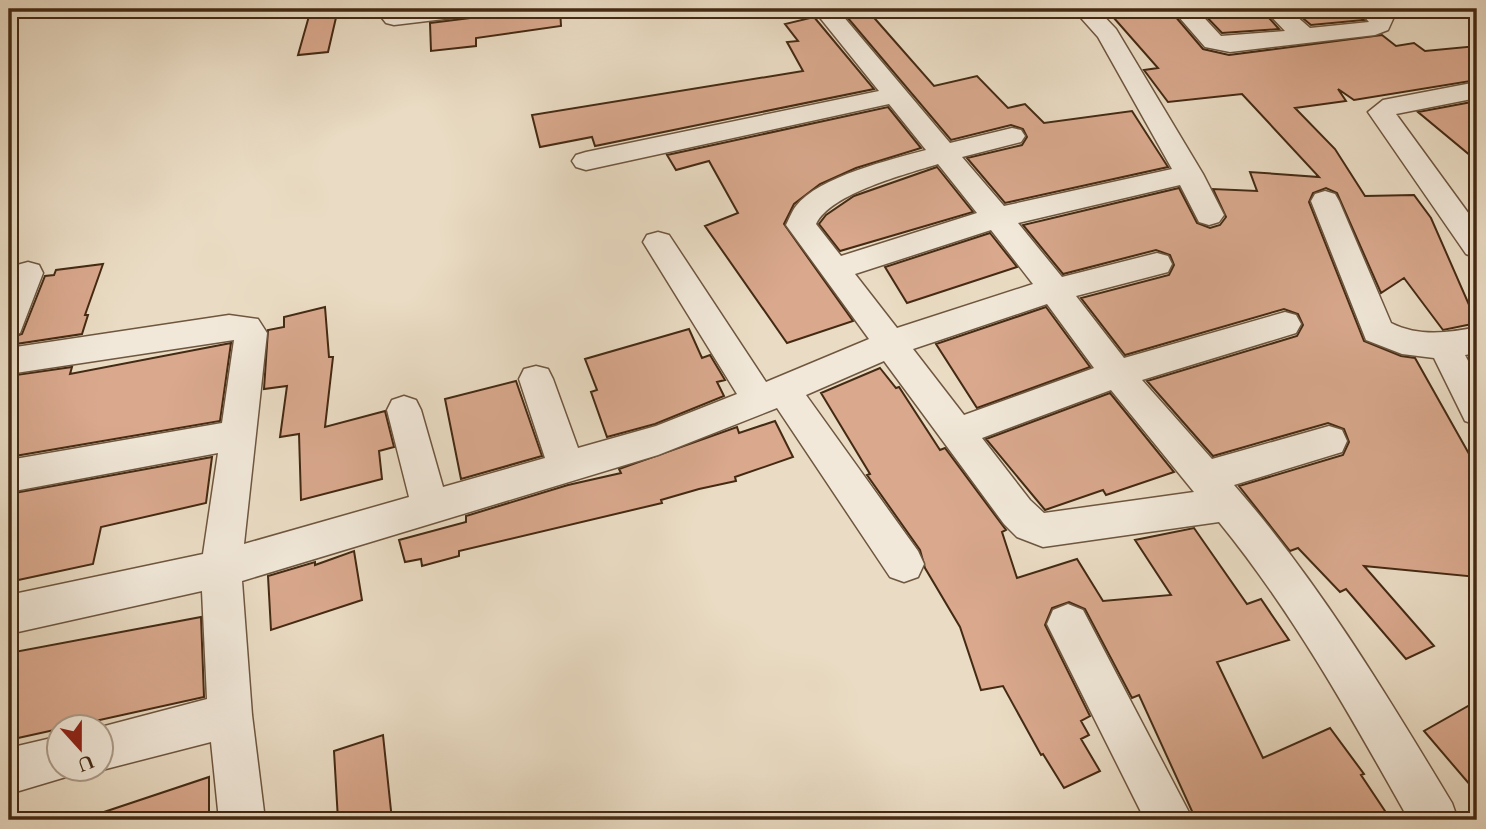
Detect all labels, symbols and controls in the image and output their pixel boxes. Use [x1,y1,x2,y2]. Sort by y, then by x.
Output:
north arrow [46,714,116,784]
text: U [73,748,98,778]

